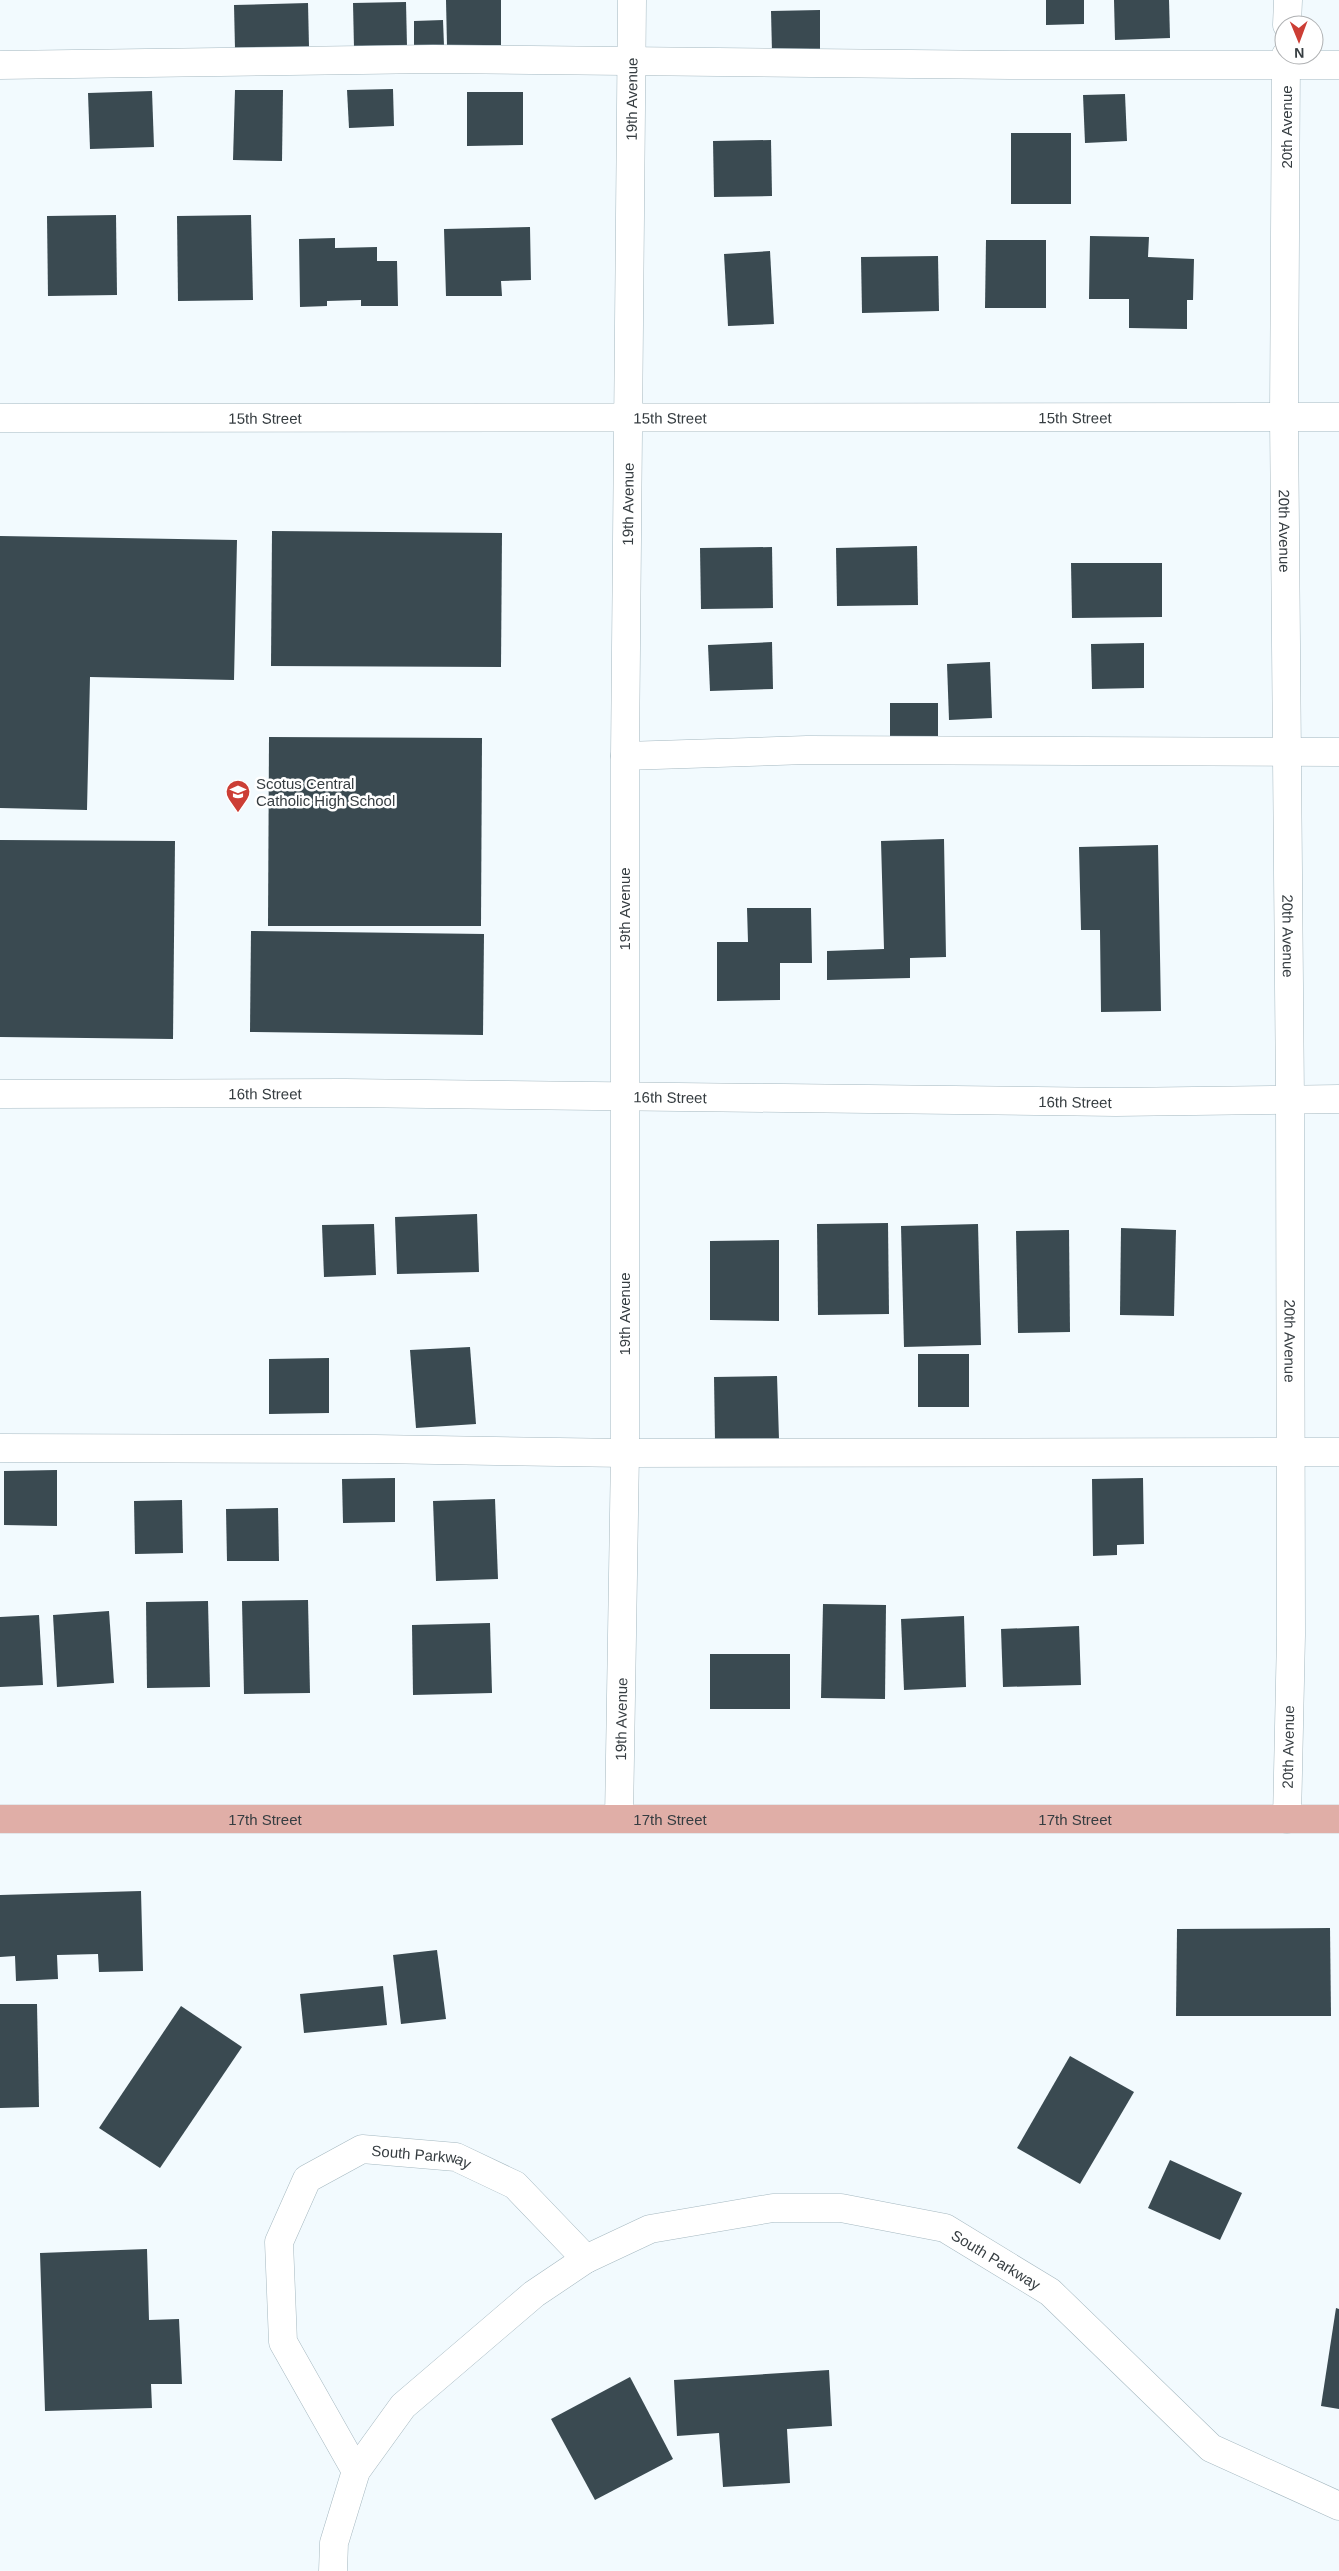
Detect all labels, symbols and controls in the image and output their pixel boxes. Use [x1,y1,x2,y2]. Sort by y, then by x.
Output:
north arrow [1274,15,1324,65]
text: N [1294,45,1304,61]
street label: 19th Avenue [622,57,640,141]
street label: 20th Avenue [1278,85,1295,169]
street label: 15th Street [228,409,303,426]
street label: 15th Street [633,409,708,426]
street label: 15th Street [1038,409,1113,426]
street label: 19th Avenue [618,462,636,546]
street label: 20th Avenue [1276,489,1294,573]
place label: Scotus Central Catholic High School [256,775,395,809]
school or university icon: Scotus Central Catholic High School [225,779,251,813]
street label: 19th Avenue [616,867,633,951]
street label: 20th Avenue [1280,894,1297,978]
street label: 16th Street [228,1085,303,1102]
street label: 16th Street [633,1088,708,1106]
street label: 16th Street [1038,1093,1113,1110]
street label: 19th Avenue [616,1272,633,1356]
street label: 20th Avenue [1282,1299,1299,1383]
street label: 19th Avenue [611,1677,630,1761]
street label: 20th Avenue [1279,1705,1297,1789]
street label: 17th Street [228,1811,303,1828]
street label: 17th Street [633,1811,708,1828]
street label: 17th Street [1038,1811,1113,1828]
street label: South Parkway [371,2141,475,2172]
street label: South Parkway [949,2226,1044,2293]

